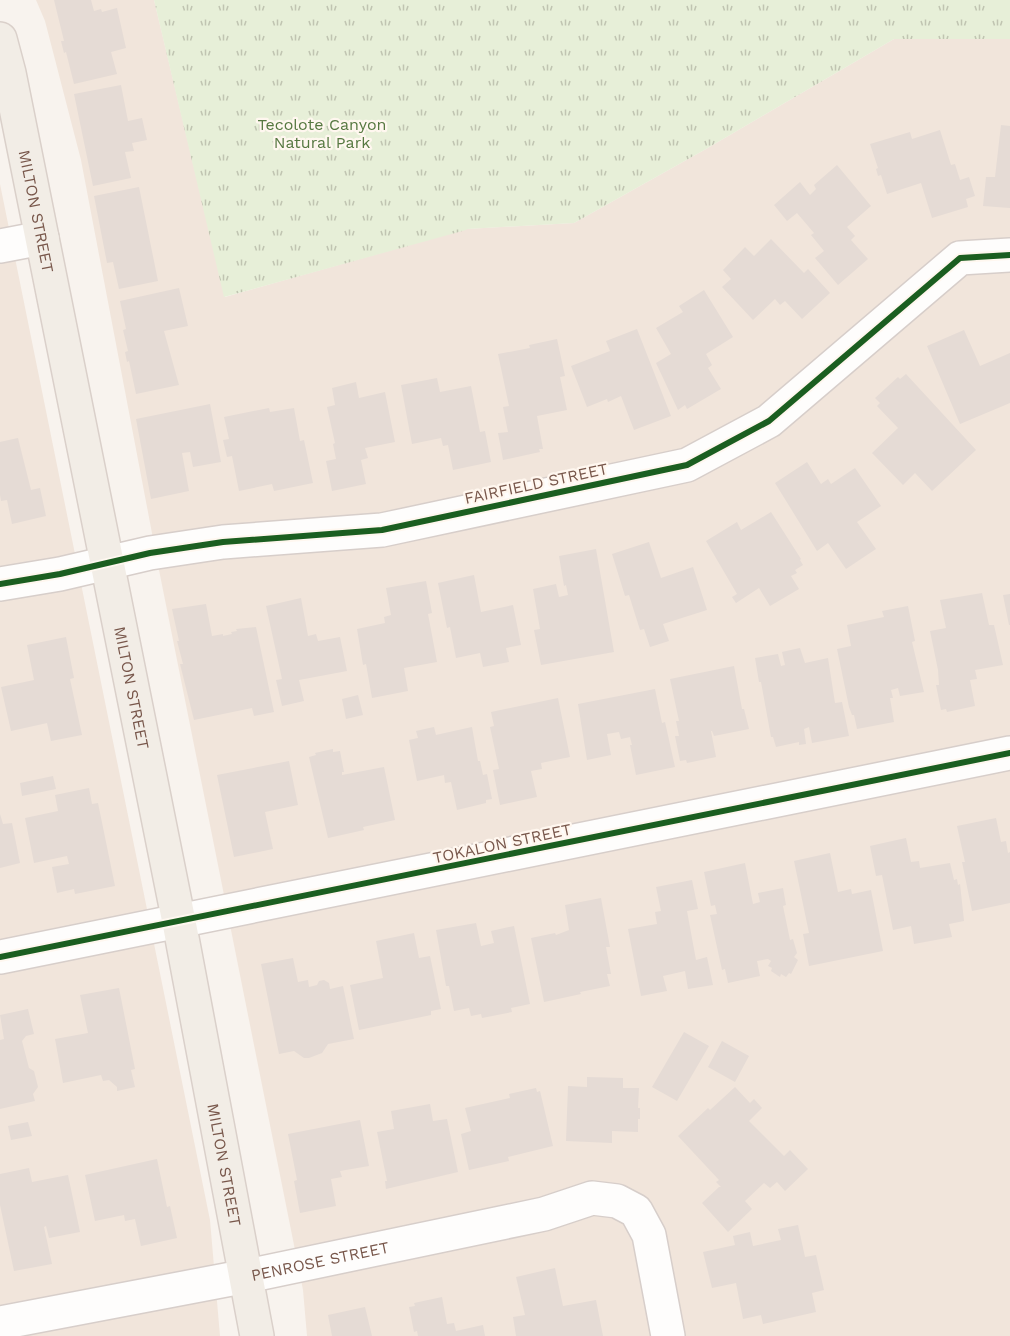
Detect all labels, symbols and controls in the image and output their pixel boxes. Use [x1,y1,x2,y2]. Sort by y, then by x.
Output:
park label: Tecolote Canyon Natural Park [258,115,386,152]
street label: MILTON STREET [15,148,58,274]
street label: FAIRFIELD STREET [463,459,610,508]
street label: MILTON STREET [110,625,153,751]
street label: TOKALON STREET [431,819,573,867]
street label: MILTON STREET [203,1102,245,1228]
street label: PENROSE STREET [249,1238,391,1285]

